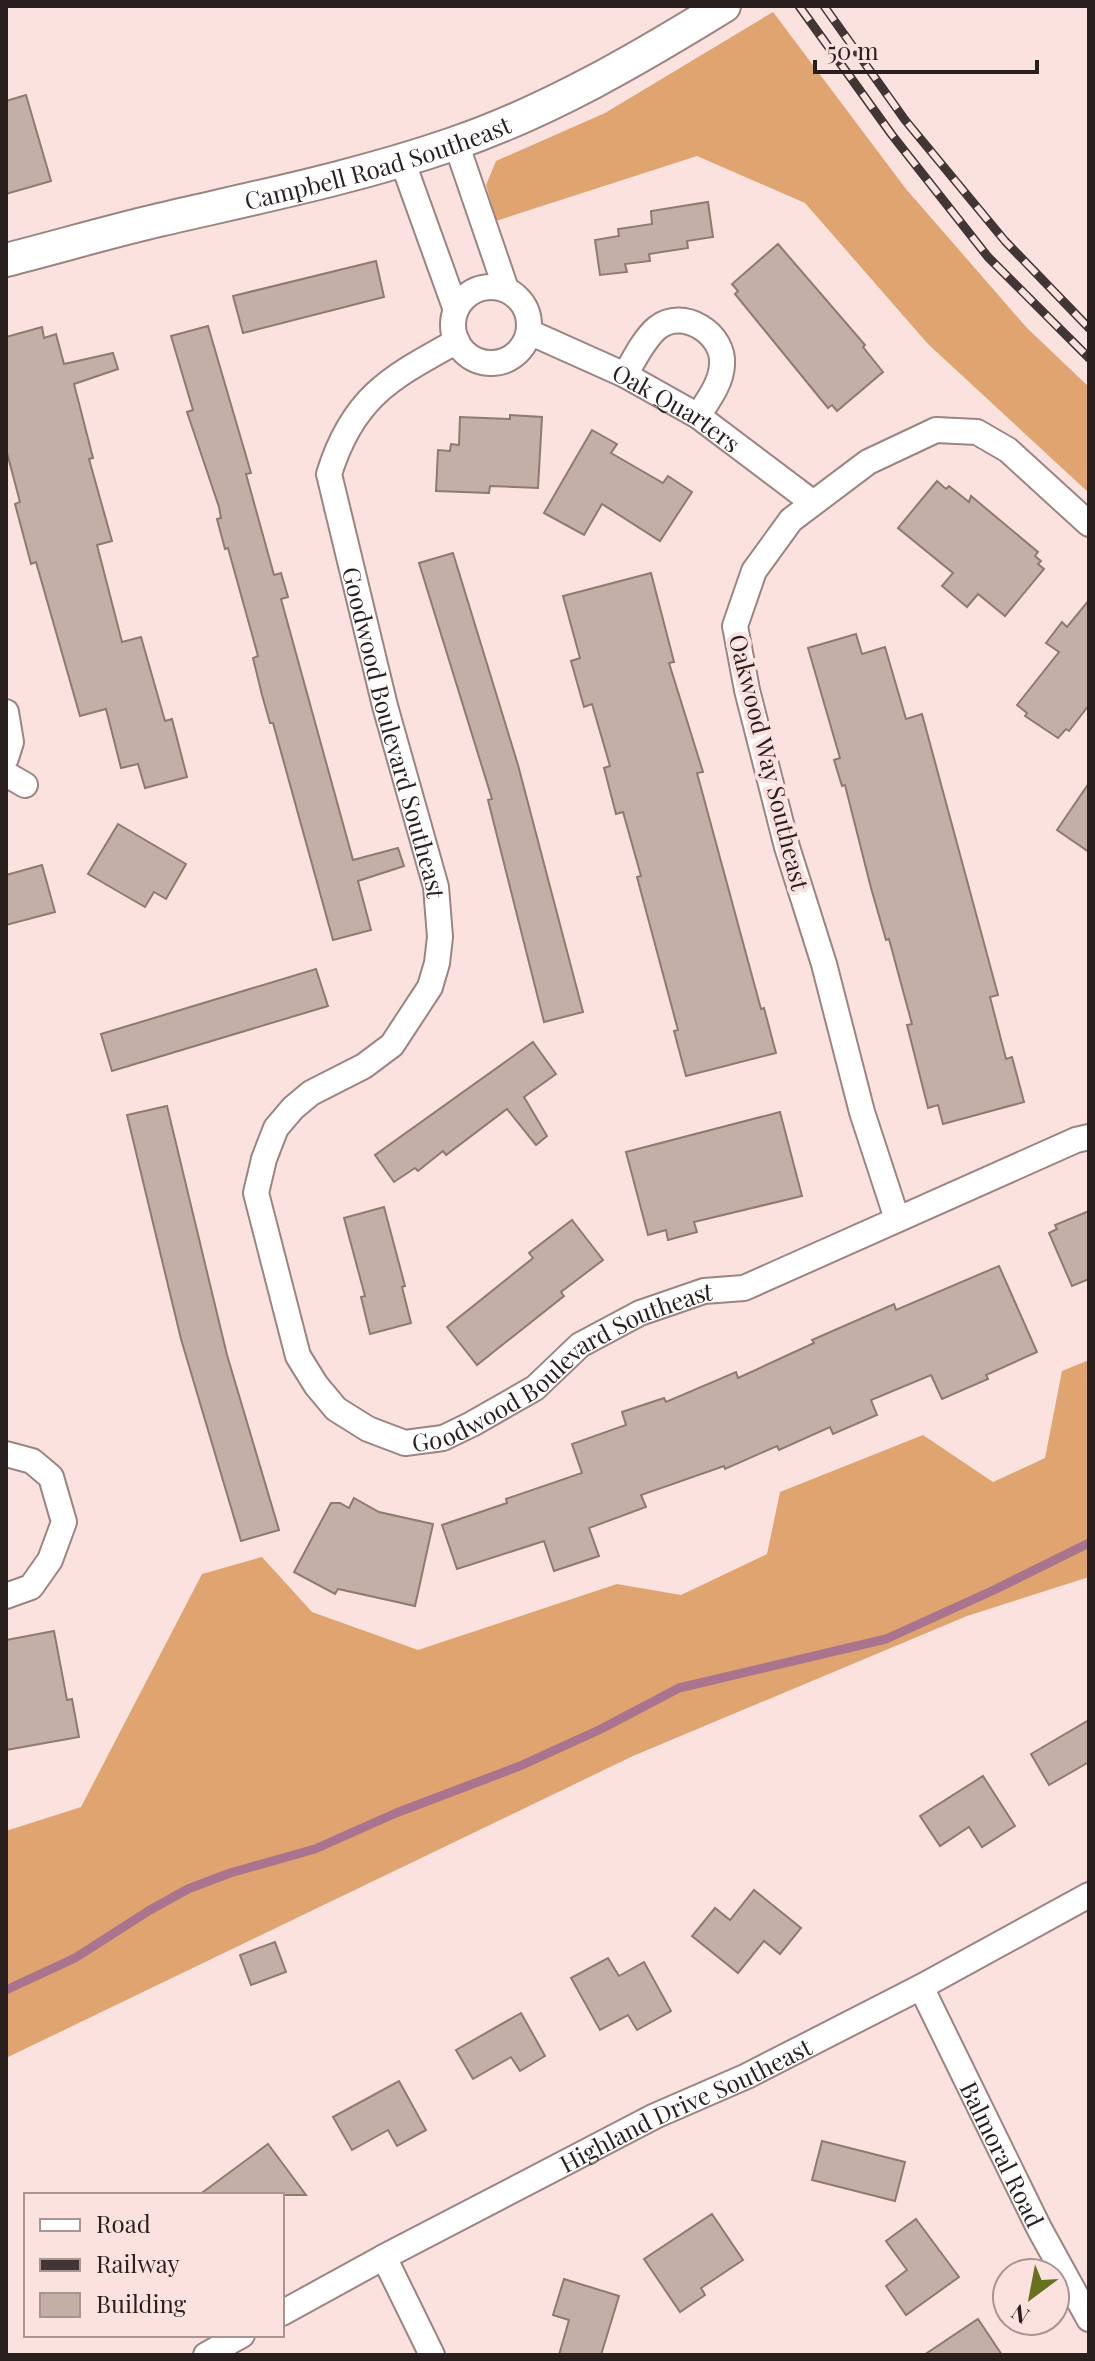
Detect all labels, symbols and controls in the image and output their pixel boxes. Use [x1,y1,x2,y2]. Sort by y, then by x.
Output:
scale bar [815,24,1037,74]
text: 50 m [827,34,879,66]
street label: Campbell Road Southeast [241,108,516,216]
street label: Oak Quarters [608,356,747,459]
street label: Goodwood Boulevard Southeast [336,563,453,900]
street label: Oakwood Way Southeast [723,631,817,894]
street label: Goodwood Boulevard Southeast [410,1274,714,1458]
street label: Highland Drive Southeast [554,2030,817,2179]
street label: Balmoral Road [954,2076,1052,2232]
legend [24,2193,284,2337]
text: Road [96,2207,151,2239]
text: Railway [96,2247,180,2279]
north arrow [991,2257,1071,2337]
text: Building [96,2287,187,2319]
text: N [1005,2298,1035,2332]

